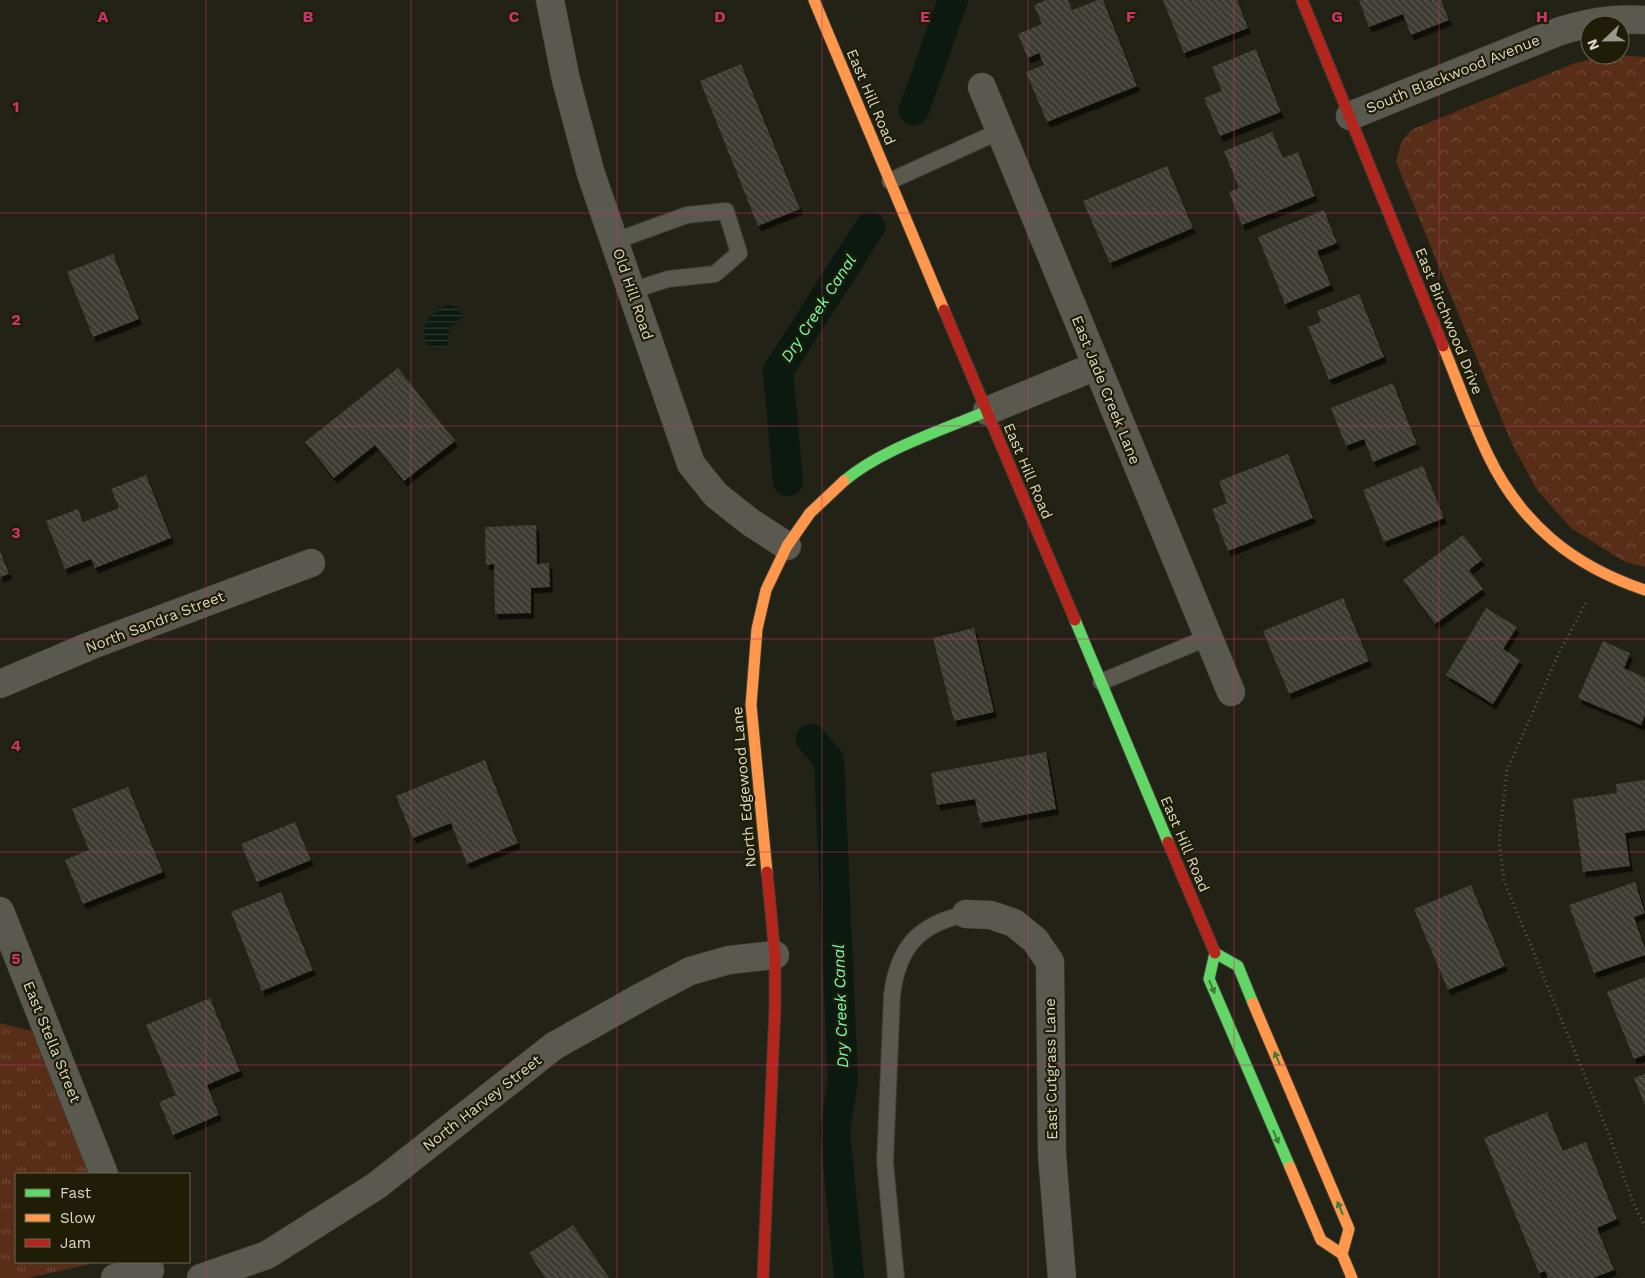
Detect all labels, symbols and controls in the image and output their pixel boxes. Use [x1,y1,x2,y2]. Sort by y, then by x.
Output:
text: A [98,7,109,26]
text: B [303,7,314,26]
text: C [509,7,520,26]
text: D [714,7,726,26]
text: E [920,7,930,26]
text: F [1126,7,1136,26]
text: G [1331,7,1343,26]
text: H [1536,7,1548,26]
north arrow [1580,15,1630,65]
street label: South Blackwood Avenue [1364,31,1542,117]
text: N [1584,37,1602,53]
street label: East Hill Road [843,46,899,148]
text: 1 [13,97,19,116]
street label: East Birchwood Drive [1411,245,1487,397]
street label: Old Hill Road [609,246,657,342]
water label: Dry Creek Canal [777,251,860,365]
text: 2 [11,310,21,329]
street label: East Jade Creek Lane [1068,313,1144,467]
street label: East Hill Road [1000,420,1056,522]
text: 3 [11,523,21,542]
street label: North Sandra Street [83,587,228,657]
street label: North Edgewood Lane [728,706,760,868]
text: 4 [11,736,21,755]
street label: East Hill Road [1157,793,1213,895]
water label: Dry Creek Canal [829,944,852,1068]
text: 5 [11,949,21,968]
street label: East Stella Street [19,979,85,1106]
one-way arrow [1209,980,1217,994]
street label: East Cutgrass Lane [1041,998,1061,1140]
street label: North Harvey Street [419,1051,545,1155]
one-way arrow [1273,1051,1281,1065]
one-way arrow [1273,1129,1281,1144]
legend [15,1173,190,1263]
text: Fast [60,1184,92,1202]
one-way arrow [1336,1200,1344,1215]
text: Slow [60,1209,96,1227]
text: Jam [60,1234,91,1252]

